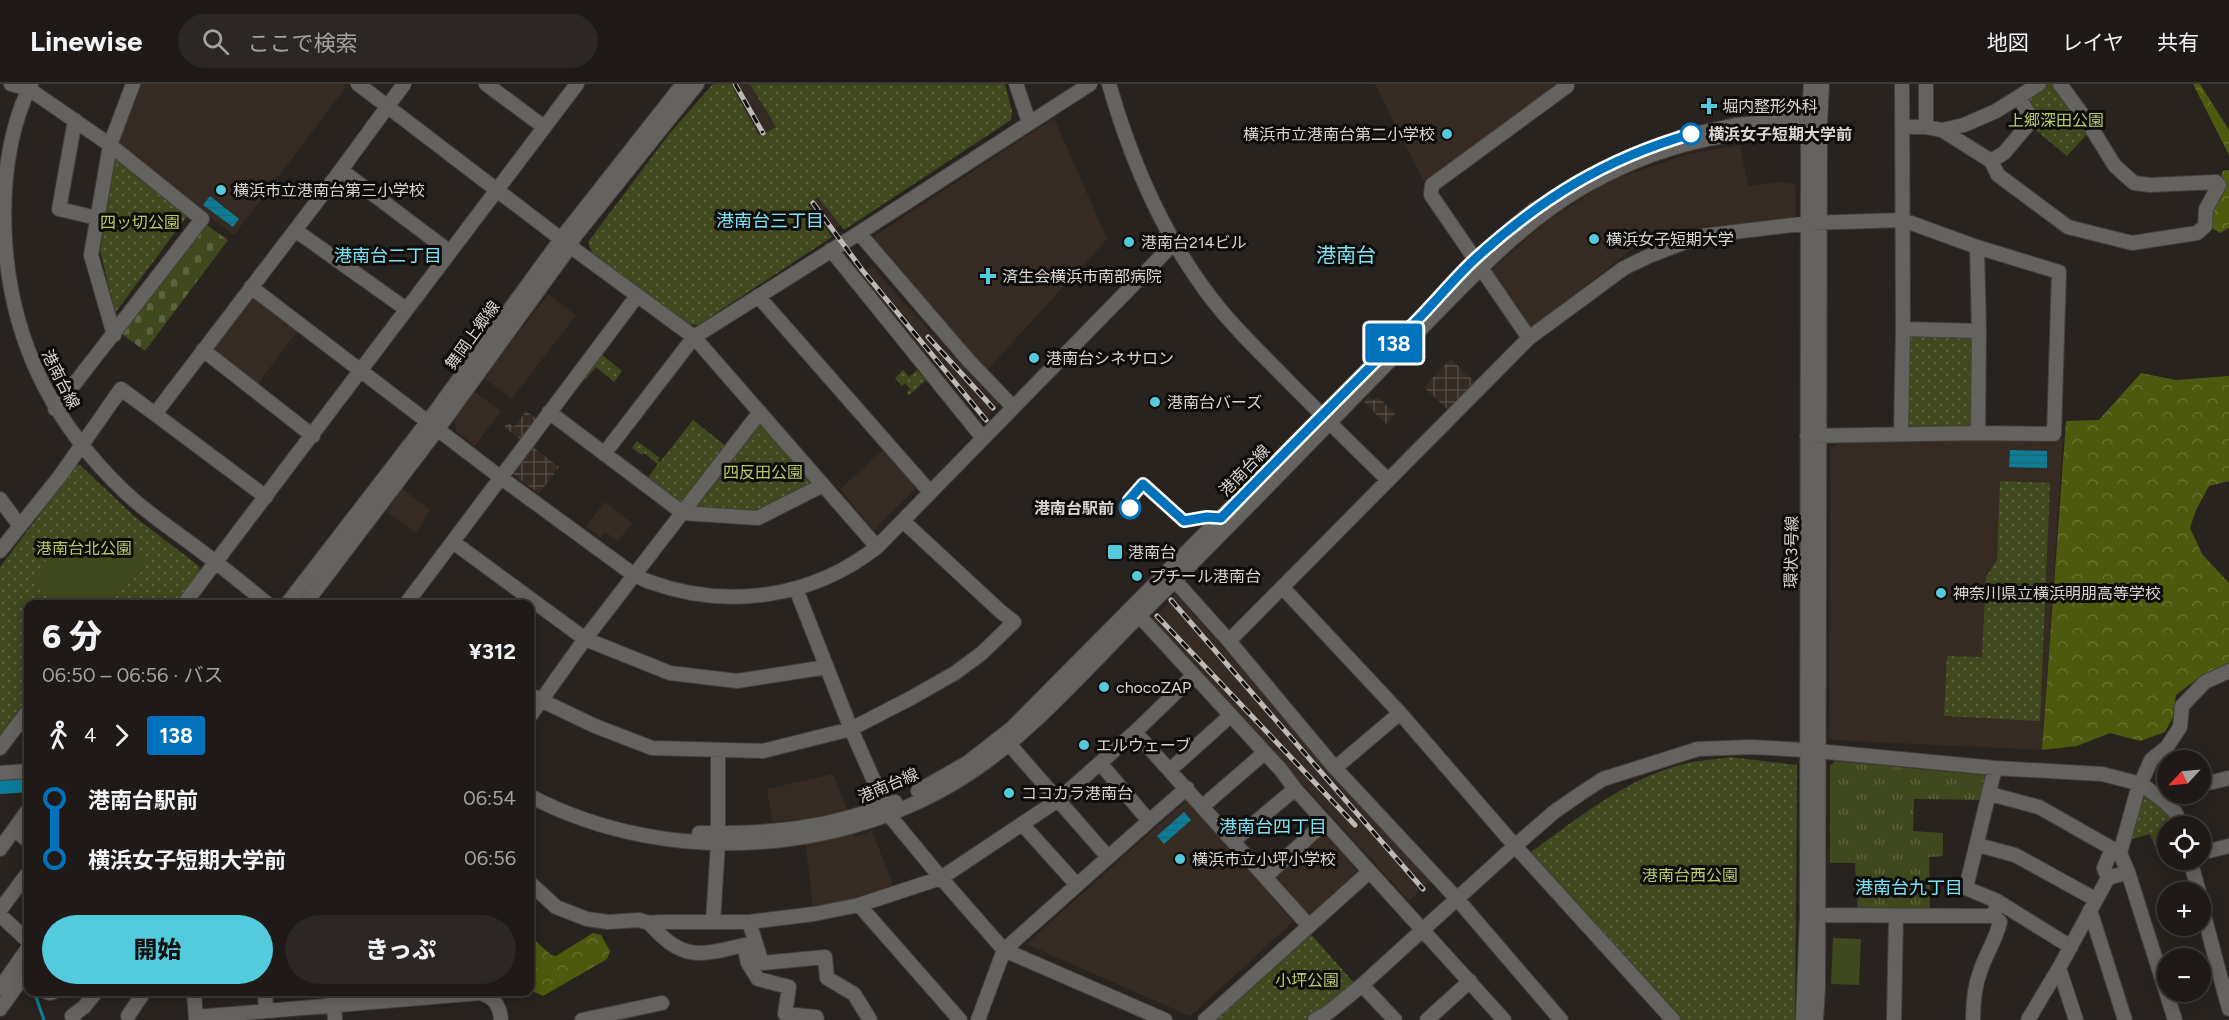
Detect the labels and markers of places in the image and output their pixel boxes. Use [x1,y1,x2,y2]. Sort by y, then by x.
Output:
marker: 堀内整形外科 [1700,97,1718,115]
place label: 堀内整形外科 [1722,97,1818,116]
marker: 横浜女子短期大学前 [1680,123,1702,145]
place label: 横浜市立港南台第二小学校 [1243,125,1435,144]
place label: 横浜女子短期大学前 [1708,125,1852,144]
marker: 横浜市立港南台第二小学校 [1440,127,1454,141]
place label: 横浜市立港南台第三小学校 [233,181,425,200]
marker: 横浜市立港南台第三小学校 [214,183,228,197]
place label: 横浜女子短期大学 [1606,230,1734,249]
marker: 横浜女子短期大学 [1587,232,1601,246]
place label: 港南台214ビル [1141,233,1247,252]
marker: 港南台214ビル [1122,235,1136,249]
marker: 済生会横浜市南部病院 [979,267,997,285]
place label: 済生会横浜市南部病院 [1002,267,1162,286]
place label: 港南台シネサロン [1046,349,1174,368]
marker: 港南台シネサロン [1027,351,1041,365]
place label: 港南台バーズ [1167,393,1262,412]
marker: 港南台バーズ [1148,395,1162,409]
marker: 港南台駅前 [1119,497,1141,519]
place label: 港南台駅前 [1034,499,1114,518]
marker: 港南台 [1106,543,1124,561]
place label: 港南台 [1128,543,1176,562]
place label: プチール港南台 [1149,567,1261,586]
marker: プチール港南台 [1130,569,1144,583]
place label: 神奈川県立横浜明朋高等学校 [1953,584,2161,603]
marker: 神奈川県立横浜明朋高等学校 [1934,586,1948,600]
place label: chocoZAP [1116,678,1191,697]
marker: chocoZAP [1097,680,1111,694]
place label: エルウェーブ [1096,736,1191,755]
marker: エルウェーブ [1077,738,1091,752]
place label: ココカラ港南台 [1021,784,1133,803]
marker: ココカラ港南台 [1002,786,1016,800]
place label: 横浜市立小坪小学校 [1192,850,1336,869]
marker: 横浜市立小坪小学校 [1173,852,1187,866]

